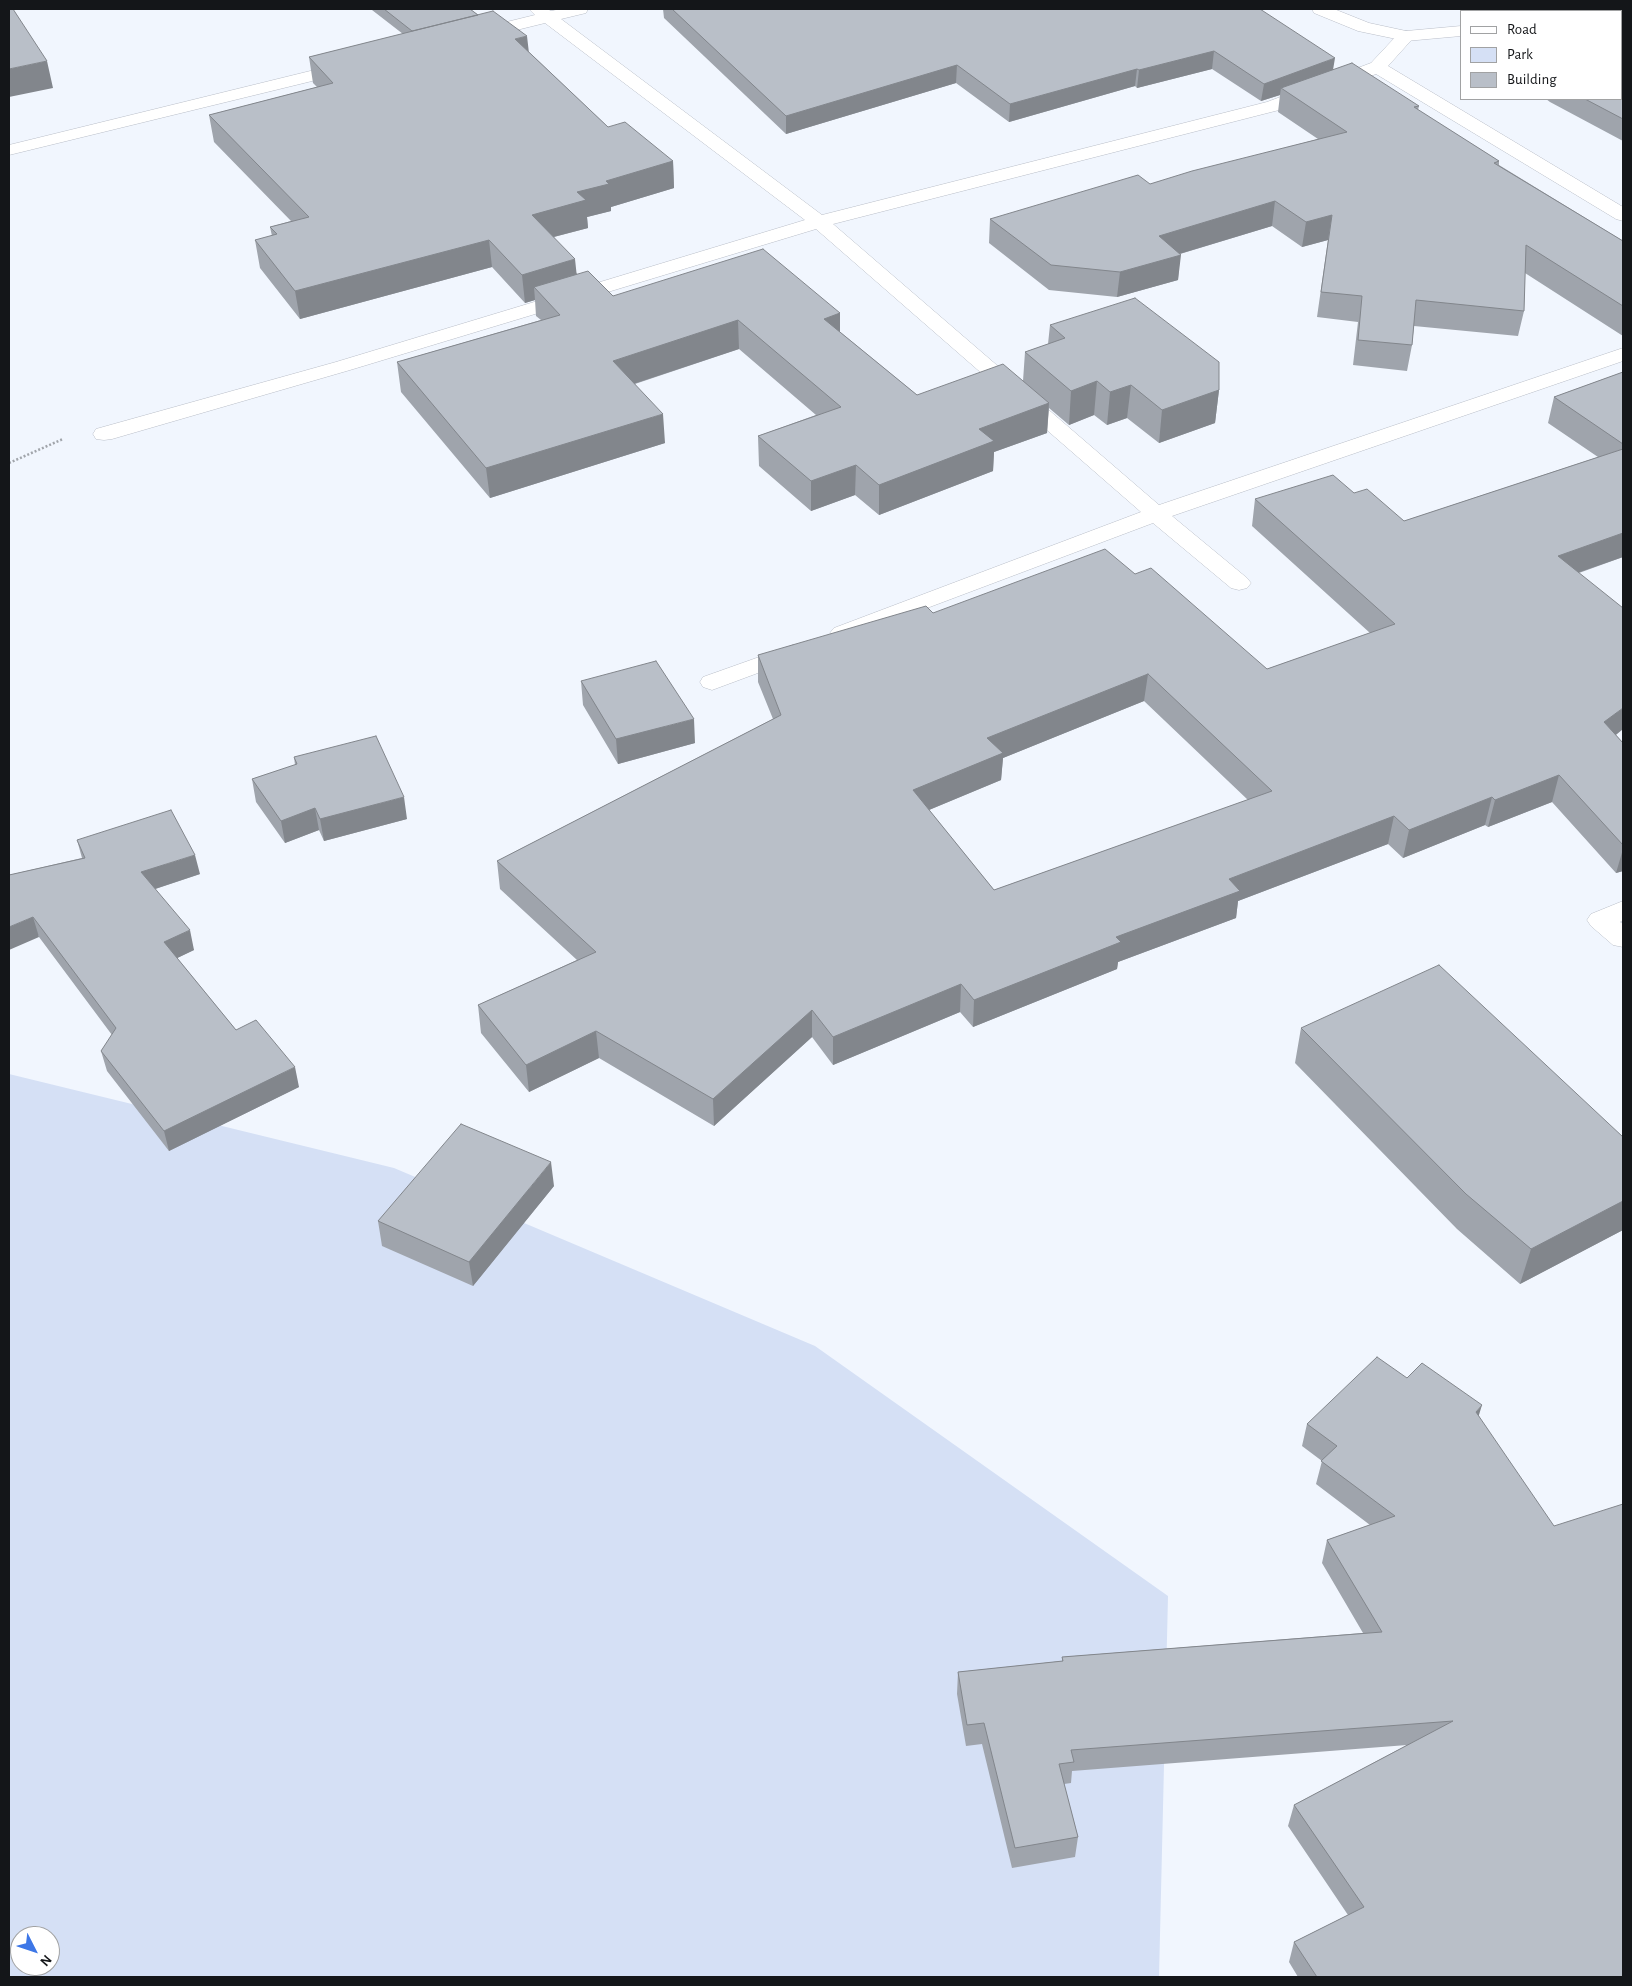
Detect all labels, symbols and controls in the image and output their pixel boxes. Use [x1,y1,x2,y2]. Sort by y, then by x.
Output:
legend [1460,10,1622,100]
text: Road [1507,22,1537,37]
text: Park [1507,47,1533,62]
text: Building [1507,72,1557,87]
north arrow [10,1926,60,1976]
text: N [37,1952,54,1968]

